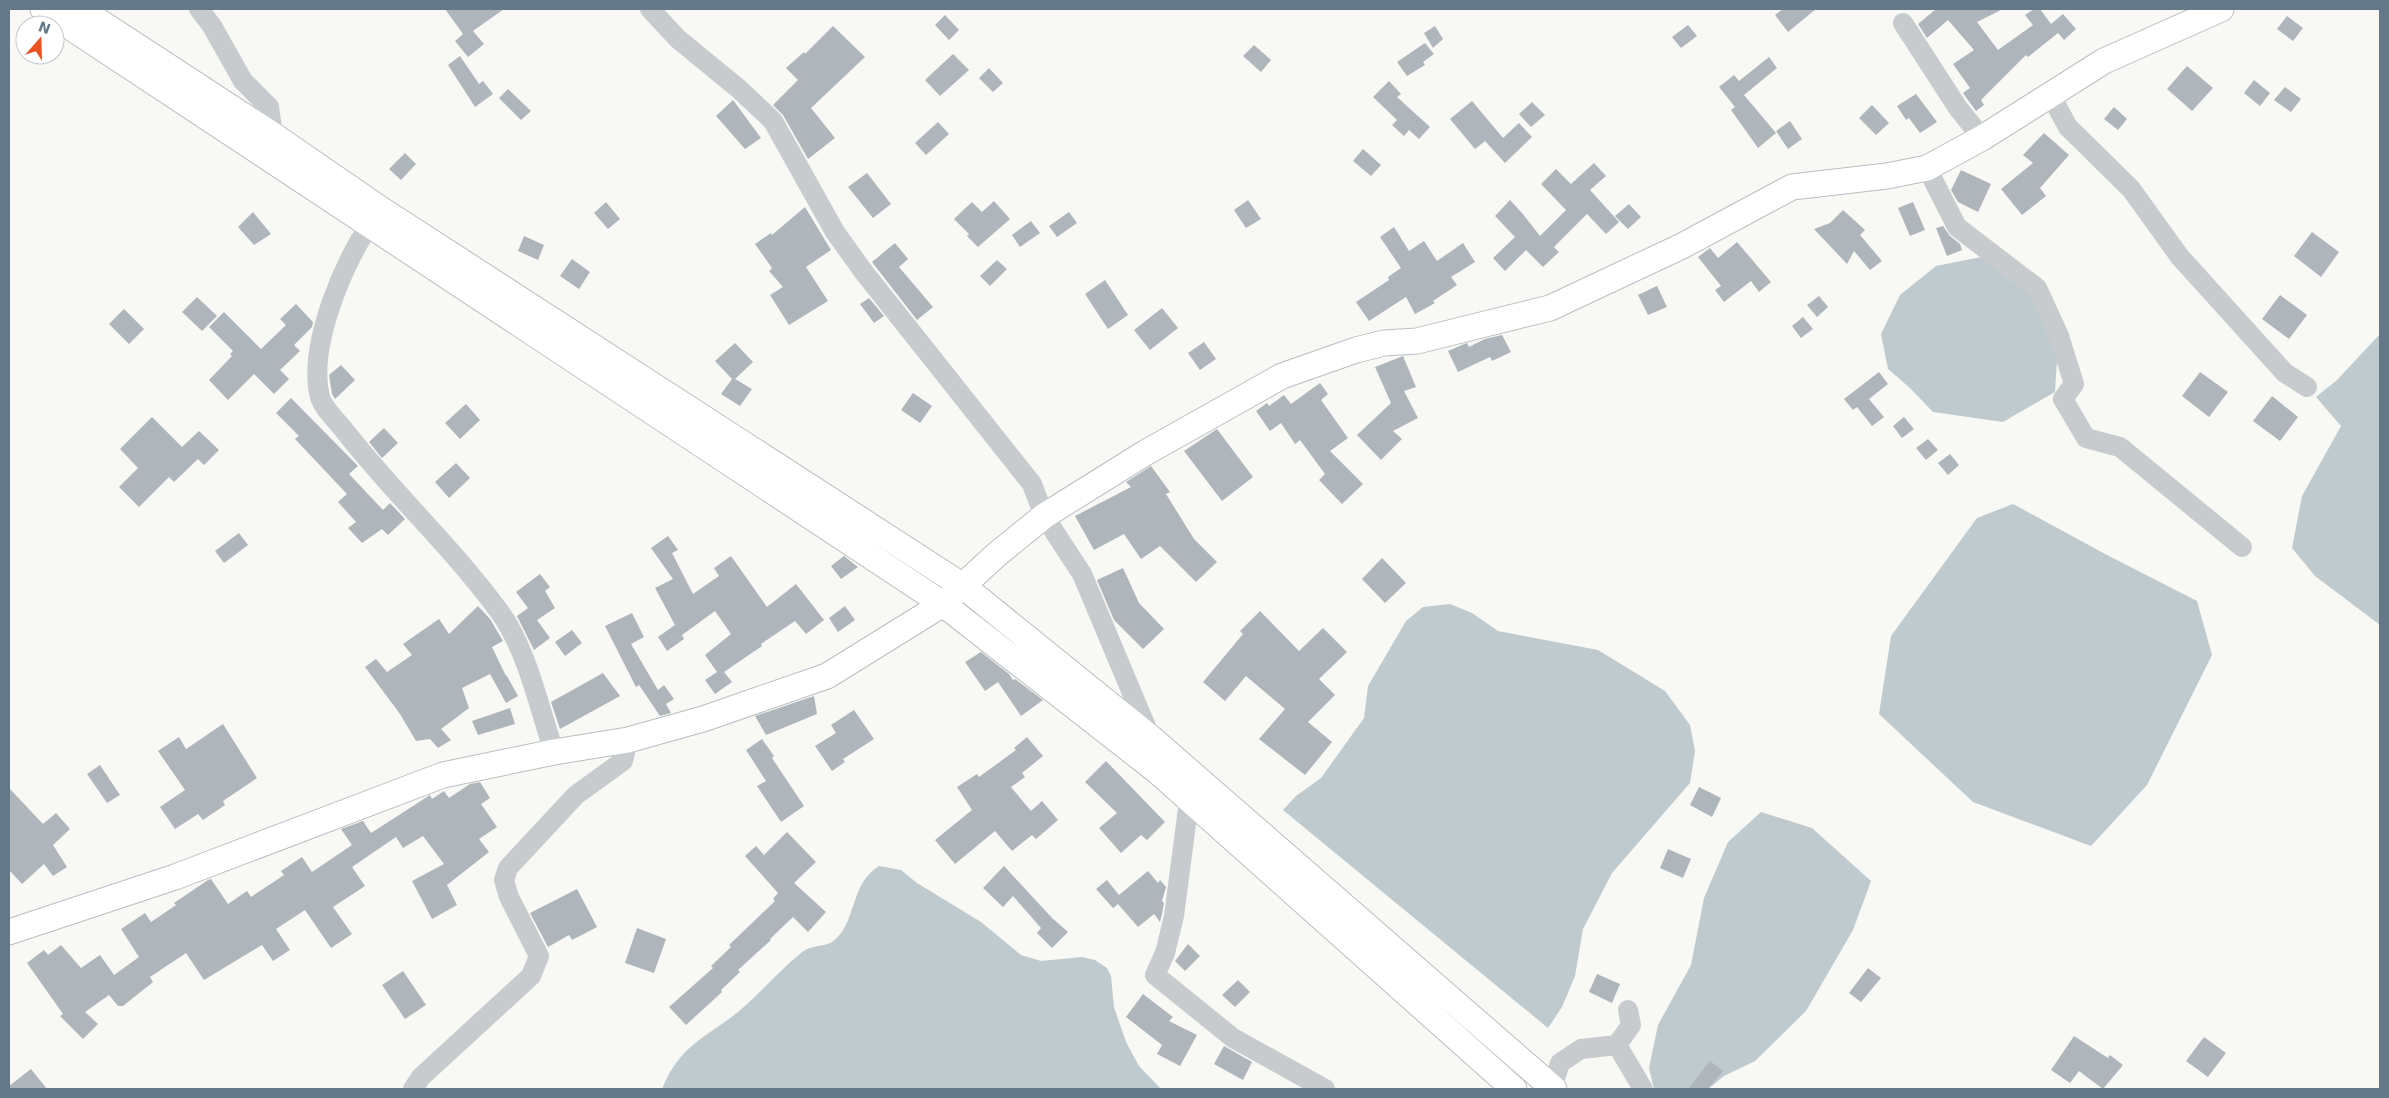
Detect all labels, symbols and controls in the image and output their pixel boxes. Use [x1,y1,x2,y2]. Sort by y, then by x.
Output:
north arrow [15,15,65,65]
text: N [36,18,53,37]

